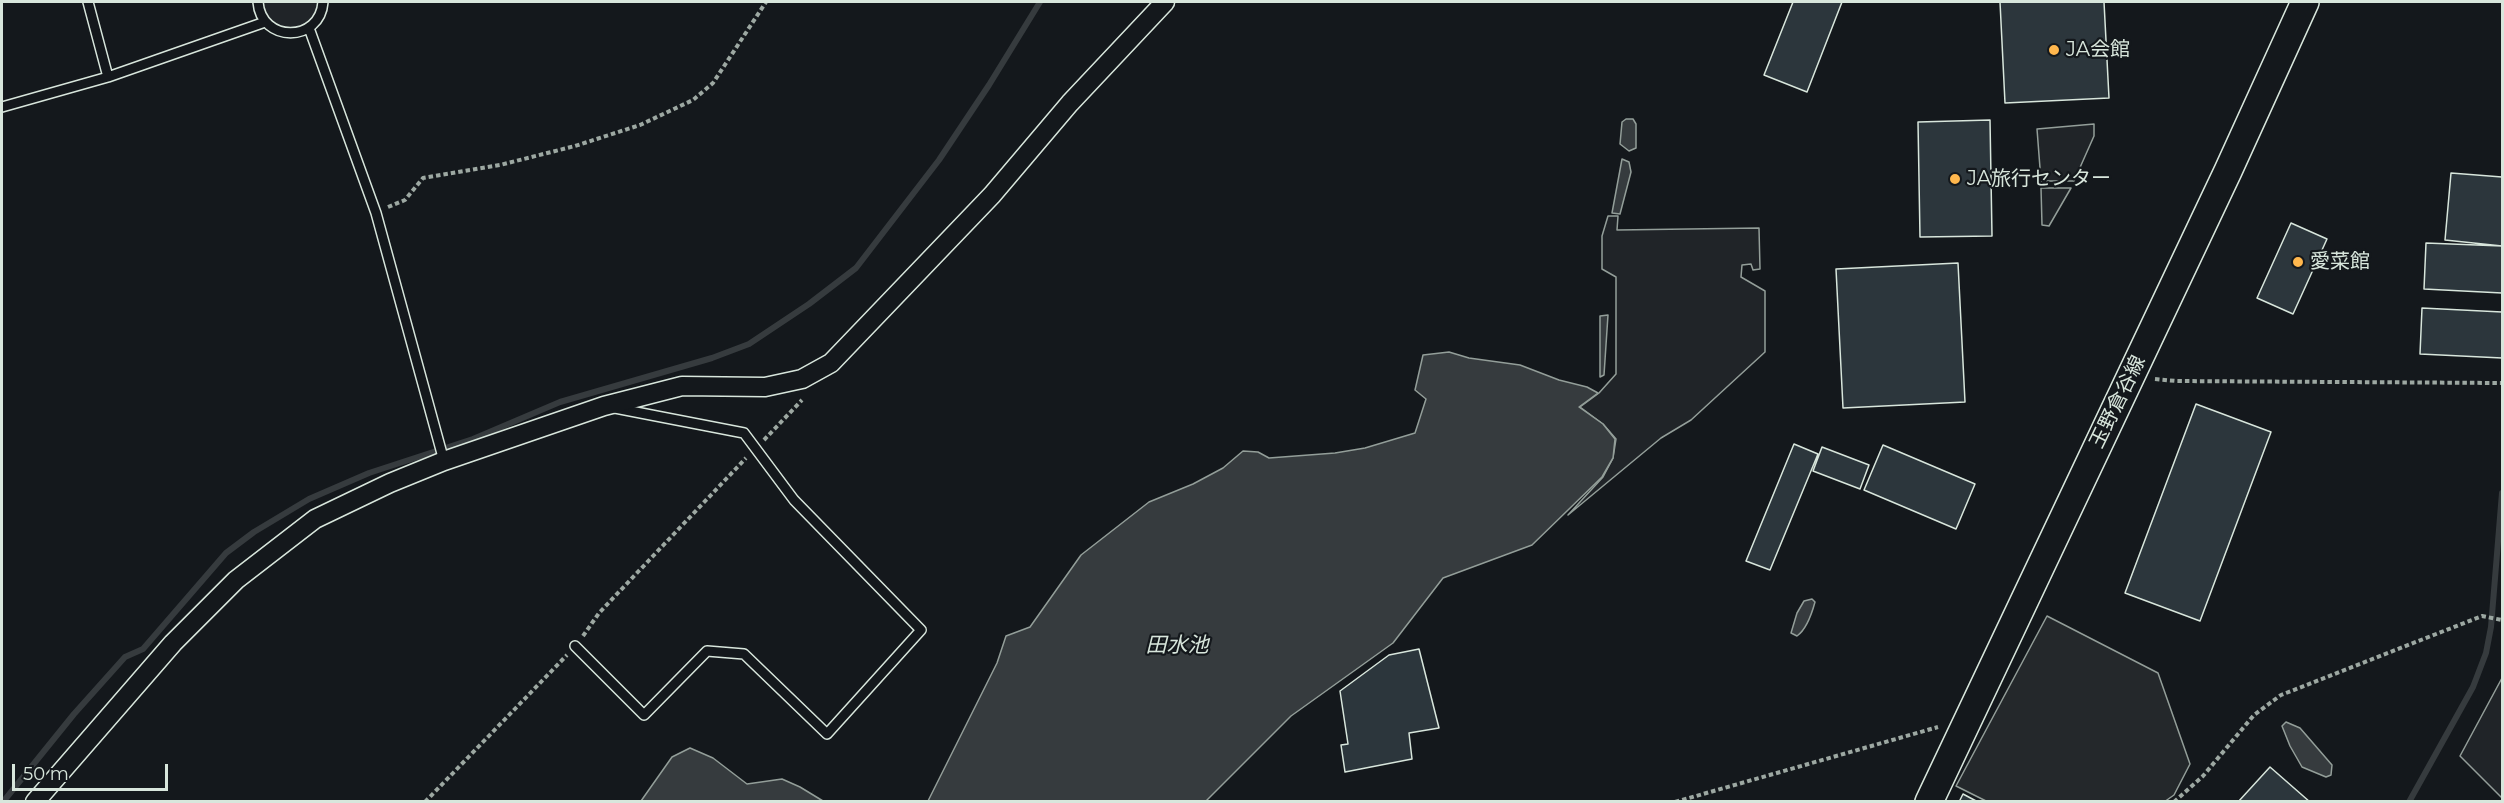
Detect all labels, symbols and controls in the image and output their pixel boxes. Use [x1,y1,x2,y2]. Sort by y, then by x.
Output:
place label: JA会館 [2066,38,2130,62]
marker: JA会館 [2047,43,2061,57]
place label: JA旅行センター [1967,167,2111,191]
marker: JA旅行センター [1948,172,1962,186]
place label: 愛菜館 [2310,250,2370,274]
marker: 愛菜館 [2291,255,2305,269]
street label: 玉野倉谷線 [2085,352,2151,452]
water label: 田水池 [1146,633,1208,659]
scale bar [15,752,171,790]
text: 50 m [23,763,69,785]

